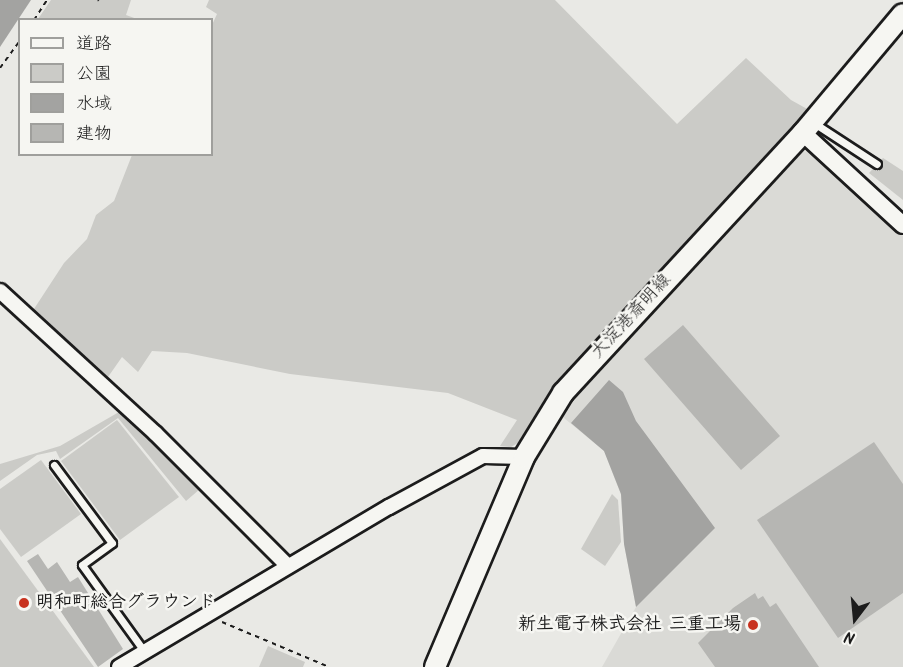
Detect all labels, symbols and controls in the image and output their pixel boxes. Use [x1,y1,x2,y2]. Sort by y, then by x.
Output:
legend [18,18,213,156]
text: 道路 [76,30,112,59]
text: 公園 [76,60,112,89]
text: 水域 [76,90,112,119]
text: 建物 [76,120,112,149]
street label: 大淀港斎明線 [587,270,677,364]
north arrow [825,589,885,649]
place label: 明和町総合グラウンド [36,592,216,614]
marker: 明和町総合グラウンド [17,596,31,610]
place label: 新生電子株式会社 三重工場 [518,614,741,636]
marker: 新生電子株式会社 三重工場 [746,618,760,632]
text: N [842,623,858,650]

